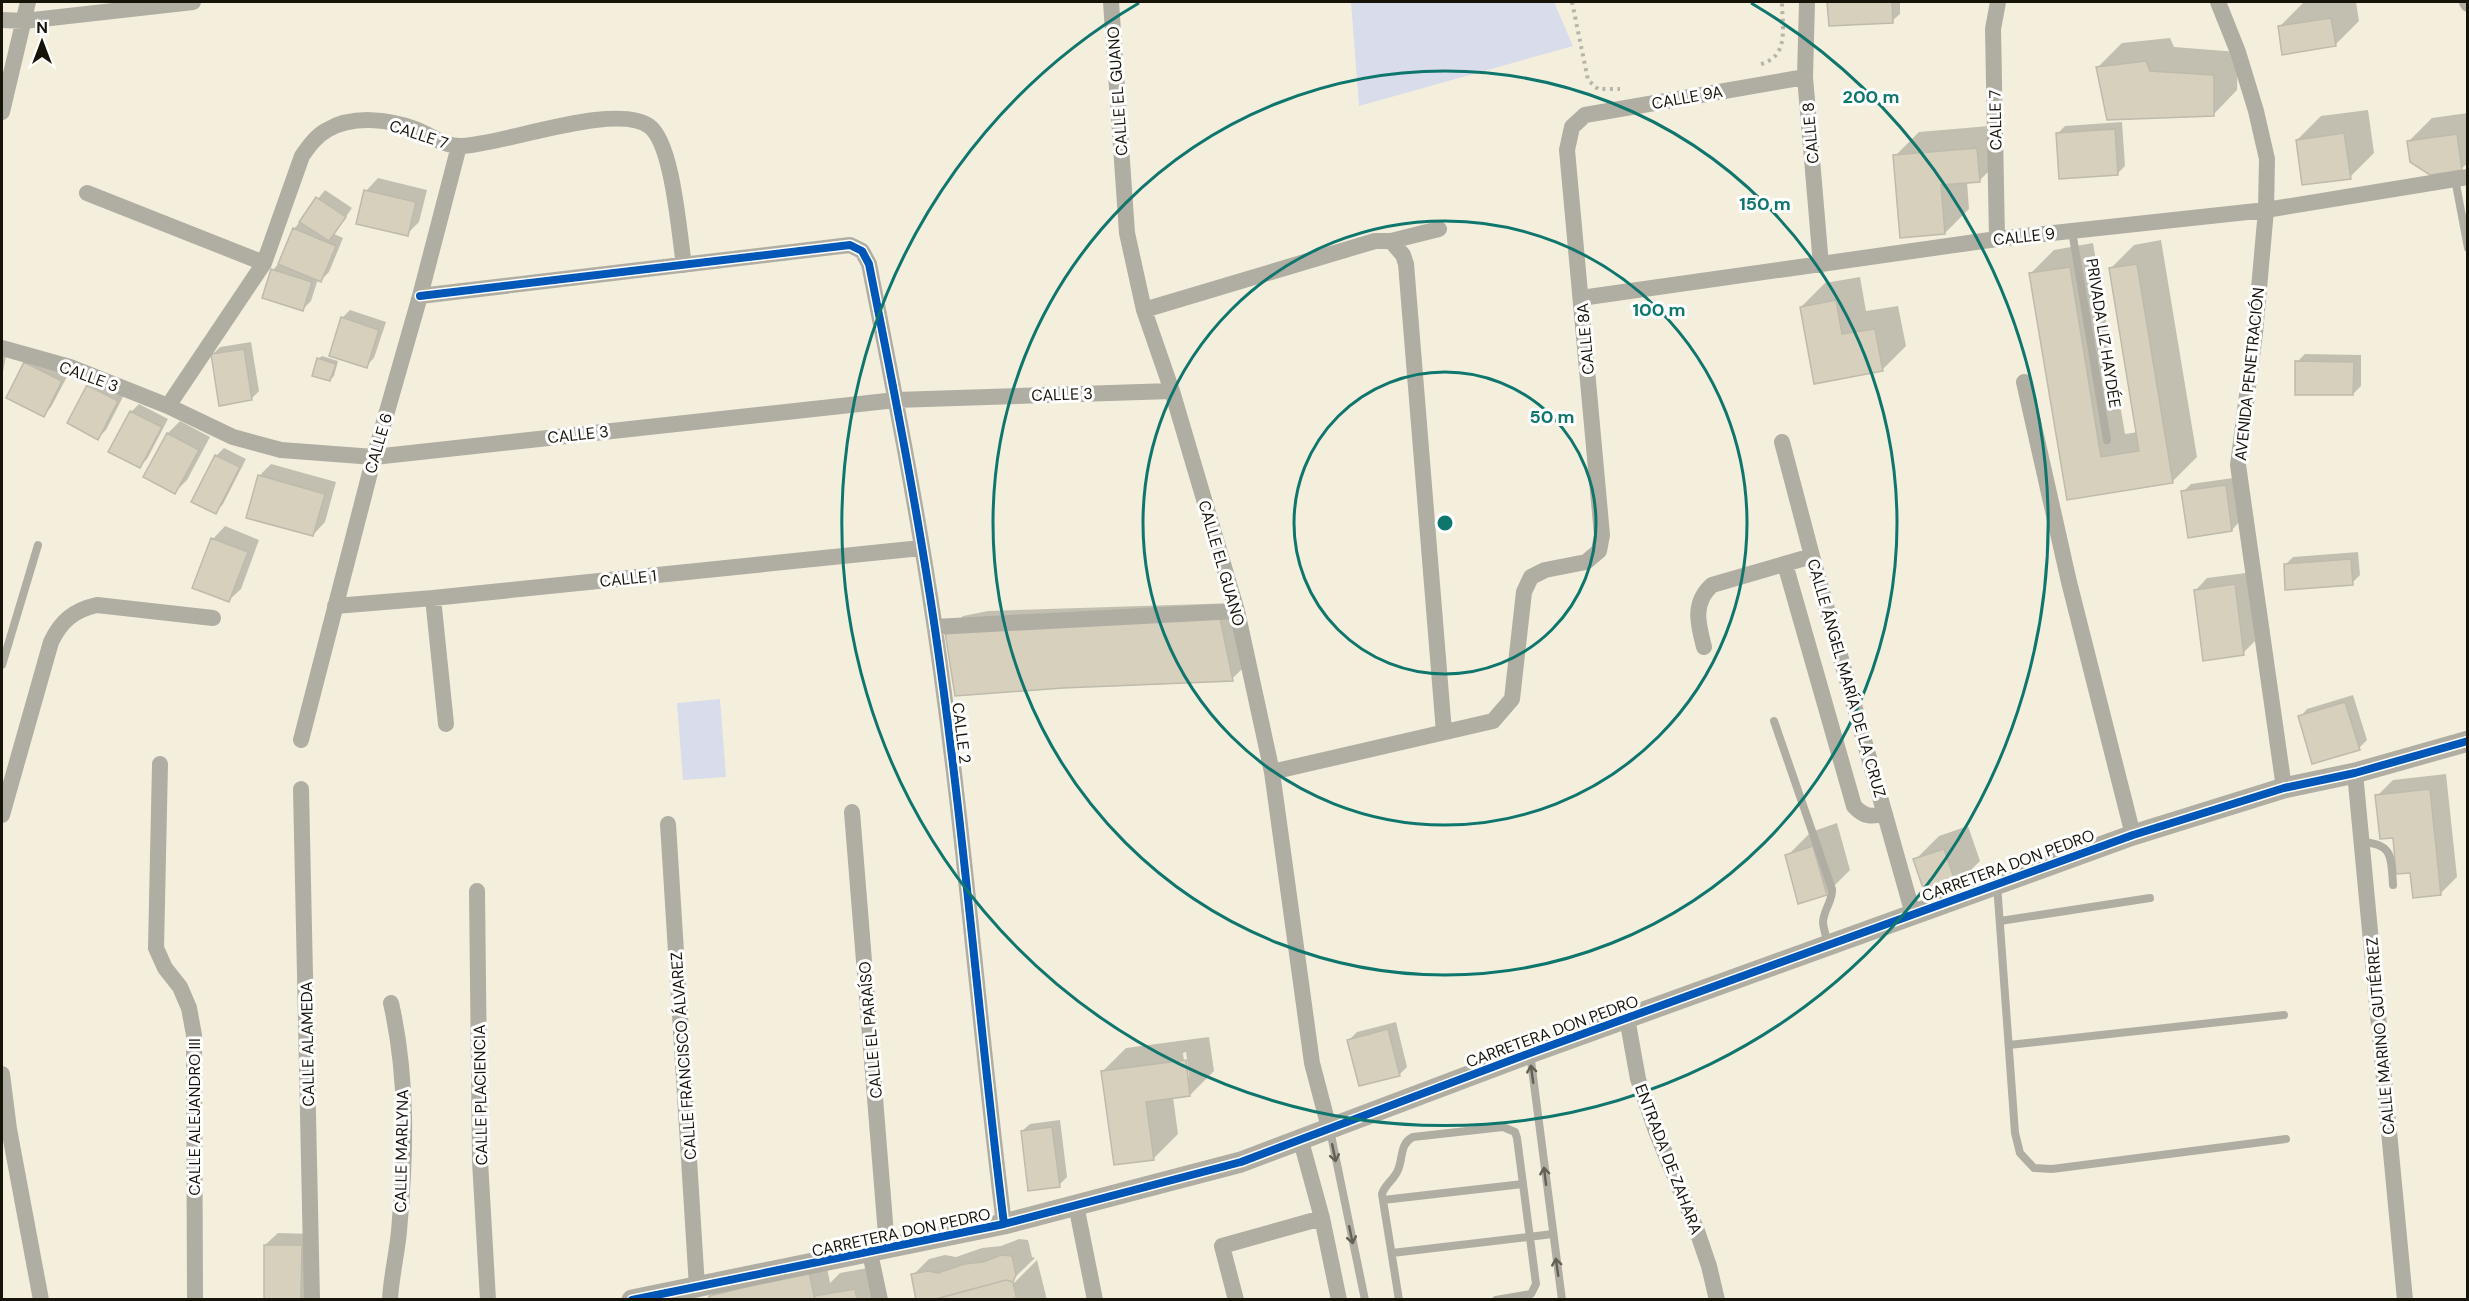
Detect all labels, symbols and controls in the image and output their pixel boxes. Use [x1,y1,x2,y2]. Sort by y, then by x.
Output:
north arrow [12,12,72,72]
text: N [36,17,48,38]
street label: CALLE EL GUANO [1102,25,1133,156]
street label: CALLE 9A [1650,81,1725,114]
text: 200 m [1843,85,1899,109]
street label: CALLE 7 [1984,90,2007,150]
street label: CALLE 8 [1797,101,1824,165]
street label: CALLE 7 [387,115,451,154]
text: 150 m [1739,192,1791,216]
street label: CALLE 9 [1992,223,2056,250]
street label: PRIVADA LIZ HAYDÉE [2081,257,2126,409]
street label: AVENIDA PENETRACIÓN [2230,286,2269,462]
text: 100 m [1632,298,1686,322]
street label: CALLE 8A [1572,302,1599,376]
street label: CALLE 3 [56,356,121,397]
street label: CALLE 3 [1031,383,1093,406]
text: 50 m [1529,405,1575,429]
street label: CALLE 6 [360,410,397,476]
street label: CALLE 3 [546,421,610,448]
street label: CALLE EL GUANO [1194,498,1250,628]
centre of rings [1435,513,1455,533]
street label: CALLE ÁNGEL MARÍA DE LA CRUZ [1802,556,1891,800]
street label: CALLE 1 [599,565,657,592]
street label: CALLE 2 [947,701,976,765]
street label: CARRETERA DON PEDRO [1919,824,2097,906]
street label: CALLE MARINO GUTIÉRREZ [2361,936,2400,1136]
street label: CALLE FRANCISCO ÁLVAREZ [666,951,701,1161]
street label: CALLE EL PARAÍSO [854,960,887,1099]
street label: CALLE ALAMEDA [296,981,319,1107]
street label: CARRETERA DON PEDRO [1463,990,1641,1072]
street label: CALLE PLACIENCIA [469,1024,492,1166]
street label: CALLE ALEJANDRO III [184,1038,205,1196]
one-way arrow [1527,1065,1538,1085]
street label: ENTRADA DE ZAHARA [1630,1081,1707,1238]
street label: CALLE MARLYNA [390,1089,413,1213]
one-way arrow [1329,1142,1340,1162]
one-way arrow [1540,1167,1551,1187]
street label: CARRETERA DON PEDRO [810,1203,992,1262]
one-way arrow [1346,1224,1357,1244]
one-way arrow [1552,1258,1563,1277]

